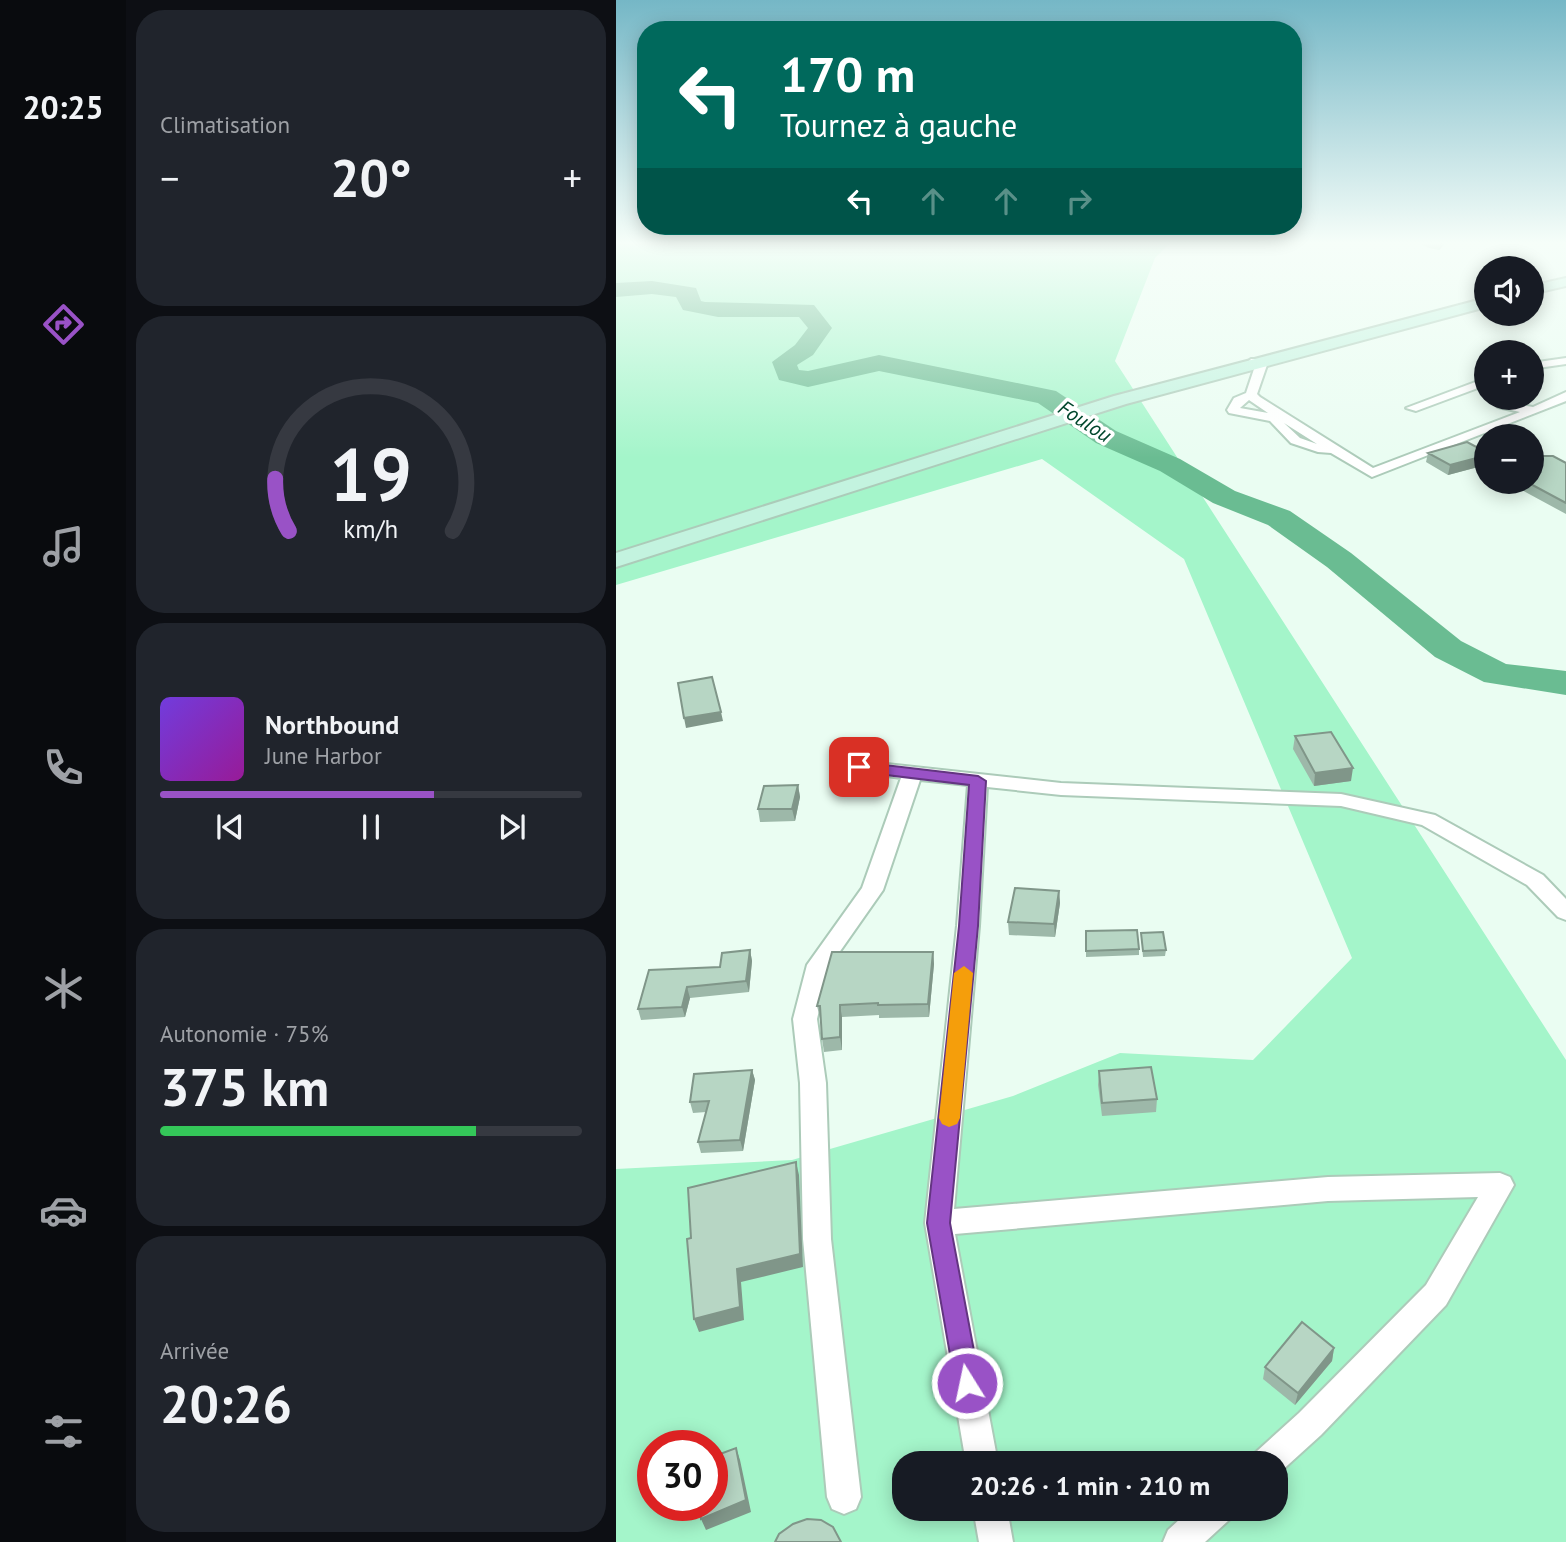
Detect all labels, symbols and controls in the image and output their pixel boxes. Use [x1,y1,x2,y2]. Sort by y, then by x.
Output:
text: 170 m [780,42,915,106]
icon: left [665,49,756,140]
text: 20:25 [22,86,104,128]
text: Tournez à gauche [780,104,1017,146]
text: Climatisation [160,110,290,139]
text: 20° [330,144,412,211]
text: − [160,153,179,202]
text: + [563,153,582,202]
icon: left [841,182,879,220]
icon: ahead [914,182,952,220]
icon: ahead [987,182,1025,220]
icon: right [1060,182,1098,220]
map controls [1474,256,1544,494]
button: sound [1474,256,1544,326]
icon: directions [39,300,88,349]
button: + [1474,340,1544,410]
water label: Foulou [1053,394,1117,448]
button: − [1474,424,1544,494]
text: 19 [330,427,412,521]
text: km/h [344,512,398,544]
icon: music [39,522,88,571]
text: Northbound [265,708,399,741]
pin [829,737,889,797]
text: June Harbor [265,741,382,770]
icon: phone [39,743,88,792]
icon: arrive [840,748,878,786]
icon: previous [211,808,249,846]
icon: pause [352,808,390,846]
icon: next [493,808,531,846]
icon: climate [39,964,88,1013]
text: Autonomie · 75% [160,1019,328,1048]
text: 375 km [160,1053,329,1120]
icon: car [39,1186,88,1235]
text: Arrivée [160,1336,229,1365]
position arrow [930,1346,1004,1420]
text: 20:26 [160,1370,292,1437]
icon: filters [39,1407,88,1456]
speed limit sign: 30 [637,1430,728,1521]
text: 20:26 · 1 min · 210 m [970,1469,1210,1502]

